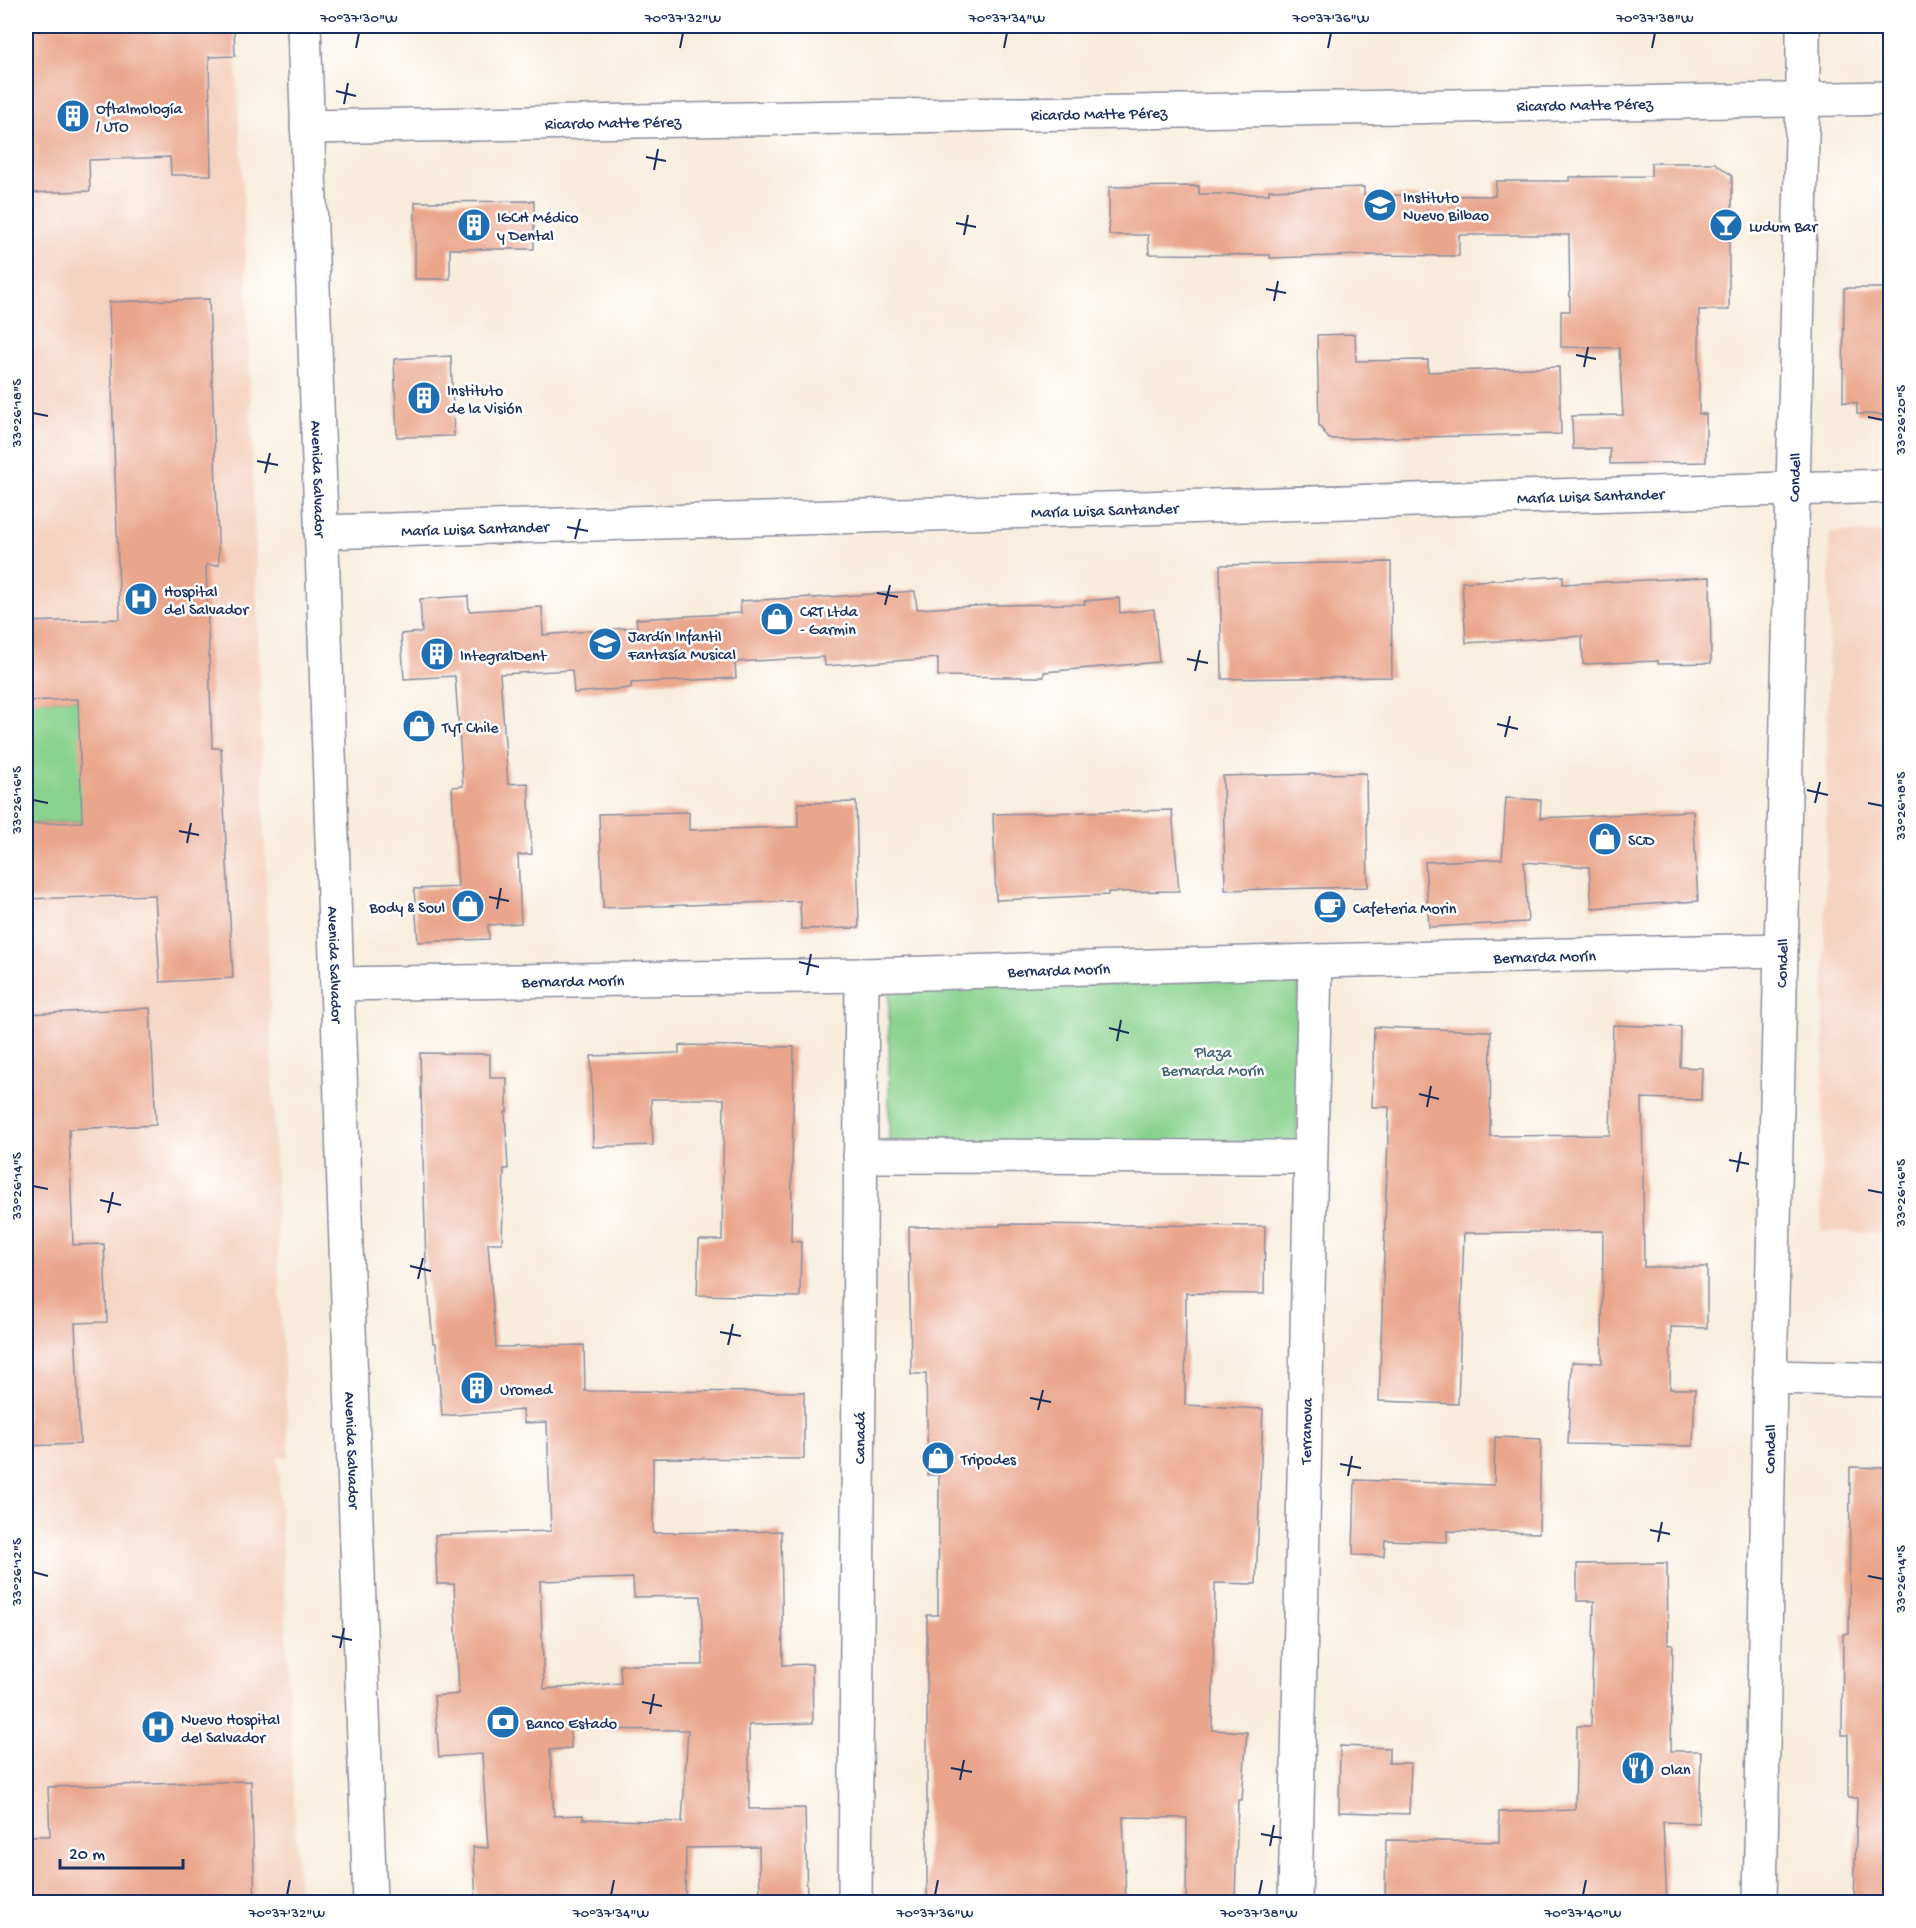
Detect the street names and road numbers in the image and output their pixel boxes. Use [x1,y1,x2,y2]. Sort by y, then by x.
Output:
street label: Ricardo Matte Pérez [1516,96,1654,118]
street label: Ricardo Matte Pérez [1030,105,1168,127]
street label: Ricardo Matte Pérez [545,114,682,136]
street label: Avenida Salvador [305,420,328,539]
street label: Condell [1787,453,1807,502]
street label: María Luisa Santander [1517,487,1666,510]
street label: María Luisa Santander [1031,501,1180,524]
street label: María Luisa Santander [401,519,550,543]
street label: Avenida Salvador [321,906,344,1025]
street label: Condell [1774,938,1794,988]
street label: Bernarda Morín [1492,948,1597,970]
street label: Bernarda Morín [1006,961,1111,984]
street label: Bernarda Morín [521,973,625,994]
street label: Avenida Salvador [338,1391,362,1510]
street label: Terranova [1298,1397,1319,1466]
street label: Canadá [852,1411,872,1464]
street label: Condell [1762,1424,1782,1474]

